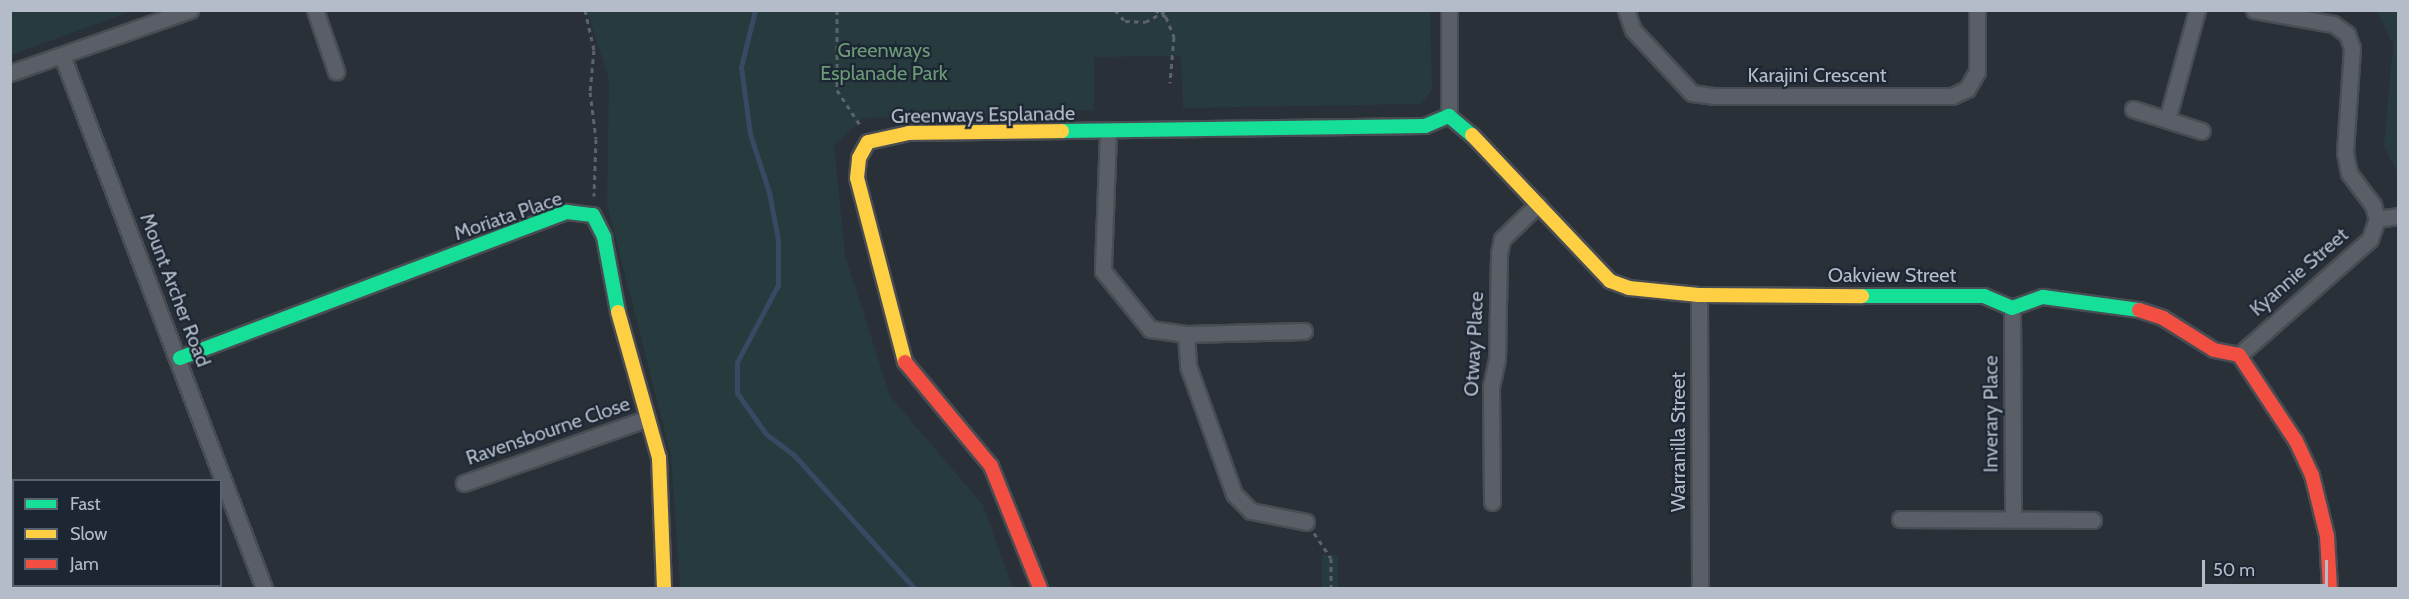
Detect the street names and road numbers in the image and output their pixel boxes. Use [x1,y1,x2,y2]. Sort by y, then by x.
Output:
street label: Karajini Crescent [1748,63,1886,87]
street label: Greenways Esplanade [891,101,1075,129]
street label: Moriata Place [451,186,565,246]
street label: Mount Archer Road [135,210,215,370]
street label: Kyannie Street [2245,223,2353,321]
street label: Oakview Street [1828,263,1956,287]
street label: Otway Place [1459,291,1489,397]
street label: Inverary Place [1979,355,2003,473]
street label: Warranilla Street [1666,372,1690,512]
street label: Ravensbourne Close [463,392,633,470]

